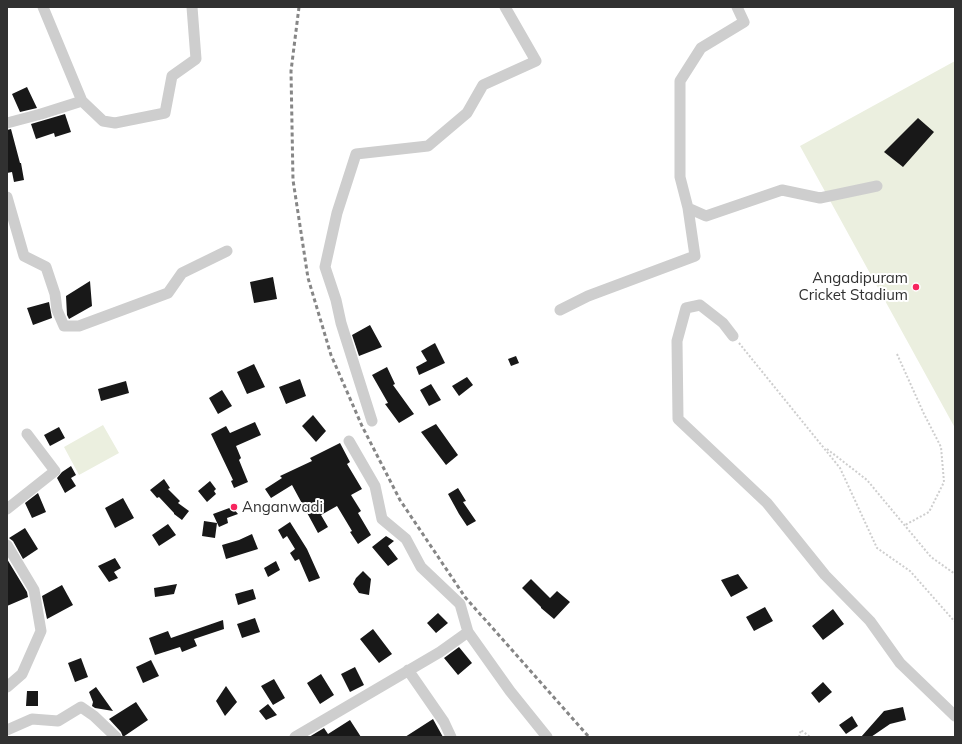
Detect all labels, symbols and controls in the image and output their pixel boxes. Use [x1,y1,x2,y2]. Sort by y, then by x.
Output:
place label: Angadipuram Cricket Stadium [798,269,908,304]
marker: Angadipuram Cricket Stadium [911,282,921,292]
place label: Anganwadi [242,498,323,516]
marker: Anganwadi [229,502,239,512]

